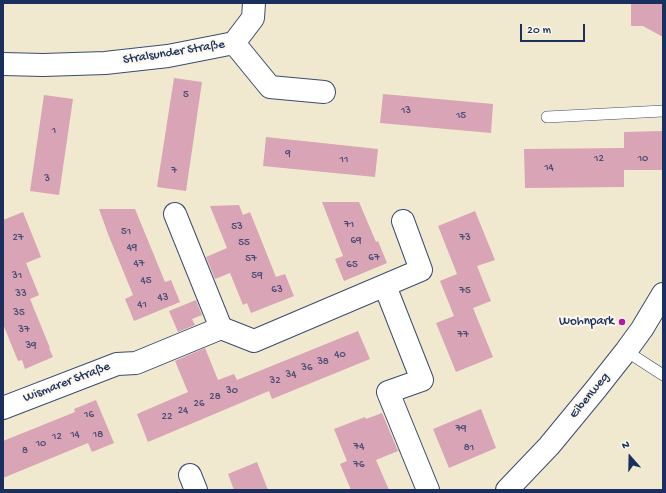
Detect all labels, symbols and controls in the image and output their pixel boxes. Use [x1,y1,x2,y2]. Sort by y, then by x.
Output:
scale bar [522,16,587,42]
text: 20 m [527,24,551,38]
street label: Stralsunder Straße [122,37,226,69]
house number: 5 [183,88,189,102]
house number: 13 [401,104,411,118]
house number: 15 [456,109,466,123]
house number: 1 [52,124,56,138]
house number: 9 [285,147,291,161]
house number: 12 [594,152,604,166]
house number: 10 [638,152,648,166]
house number: 11 [340,153,348,167]
house number: 14 [544,161,554,175]
house number: 7 [171,164,177,178]
house number: 3 [44,172,50,186]
house number: 71 [344,218,354,232]
house number: 53 [231,220,243,234]
house number: 51 [121,225,131,239]
house number: 27 [12,231,24,245]
house number: 73 [459,231,471,245]
house number: 69 [350,234,362,248]
house number: 55 [238,236,250,250]
house number: 49 [127,241,137,255]
house number: 67 [368,251,380,265]
house number: 57 [245,252,257,266]
house number: 47 [134,257,144,271]
house number: 65 [346,258,358,272]
house number: 31 [12,269,22,283]
house number: 59 [251,269,263,283]
house number: 45 [141,274,151,288]
house number: 63 [271,283,283,297]
house number: 75 [459,284,471,298]
house number: 33 [15,287,27,301]
house number: 43 [158,291,168,305]
house number: 41 [137,298,147,312]
house number: 35 [13,306,25,320]
place label: Wohnpark [559,314,614,330]
marker: Wohnpark [617,317,627,327]
house number: 37 [18,323,30,337]
house number: 77 [457,328,469,342]
house number: 39 [25,339,37,353]
house number: 40 [334,348,346,362]
house number: 38 [317,355,329,369]
street label: Wismarer Straße [21,359,113,407]
house number: 36 [301,361,313,375]
house number: 34 [286,368,296,382]
street label: Eibenweg [567,370,613,422]
house number: 32 [269,374,281,388]
house number: 30 [226,384,238,398]
house number: 28 [209,390,221,404]
house number: 26 [194,397,204,411]
house number: 24 [178,404,188,418]
house number: 16 [84,408,94,422]
house number: 22 [162,410,172,424]
house number: 79 [455,422,467,436]
house number: 14 [70,428,80,442]
house number: 18 [93,428,103,442]
house number: 12 [52,430,62,444]
house number: 10 [36,437,46,451]
north arrow [610,437,650,477]
text: N [620,439,631,453]
house number: 74 [354,440,364,454]
house number: 81 [464,441,474,455]
house number: 8 [22,444,28,458]
house number: 76 [353,458,365,472]

